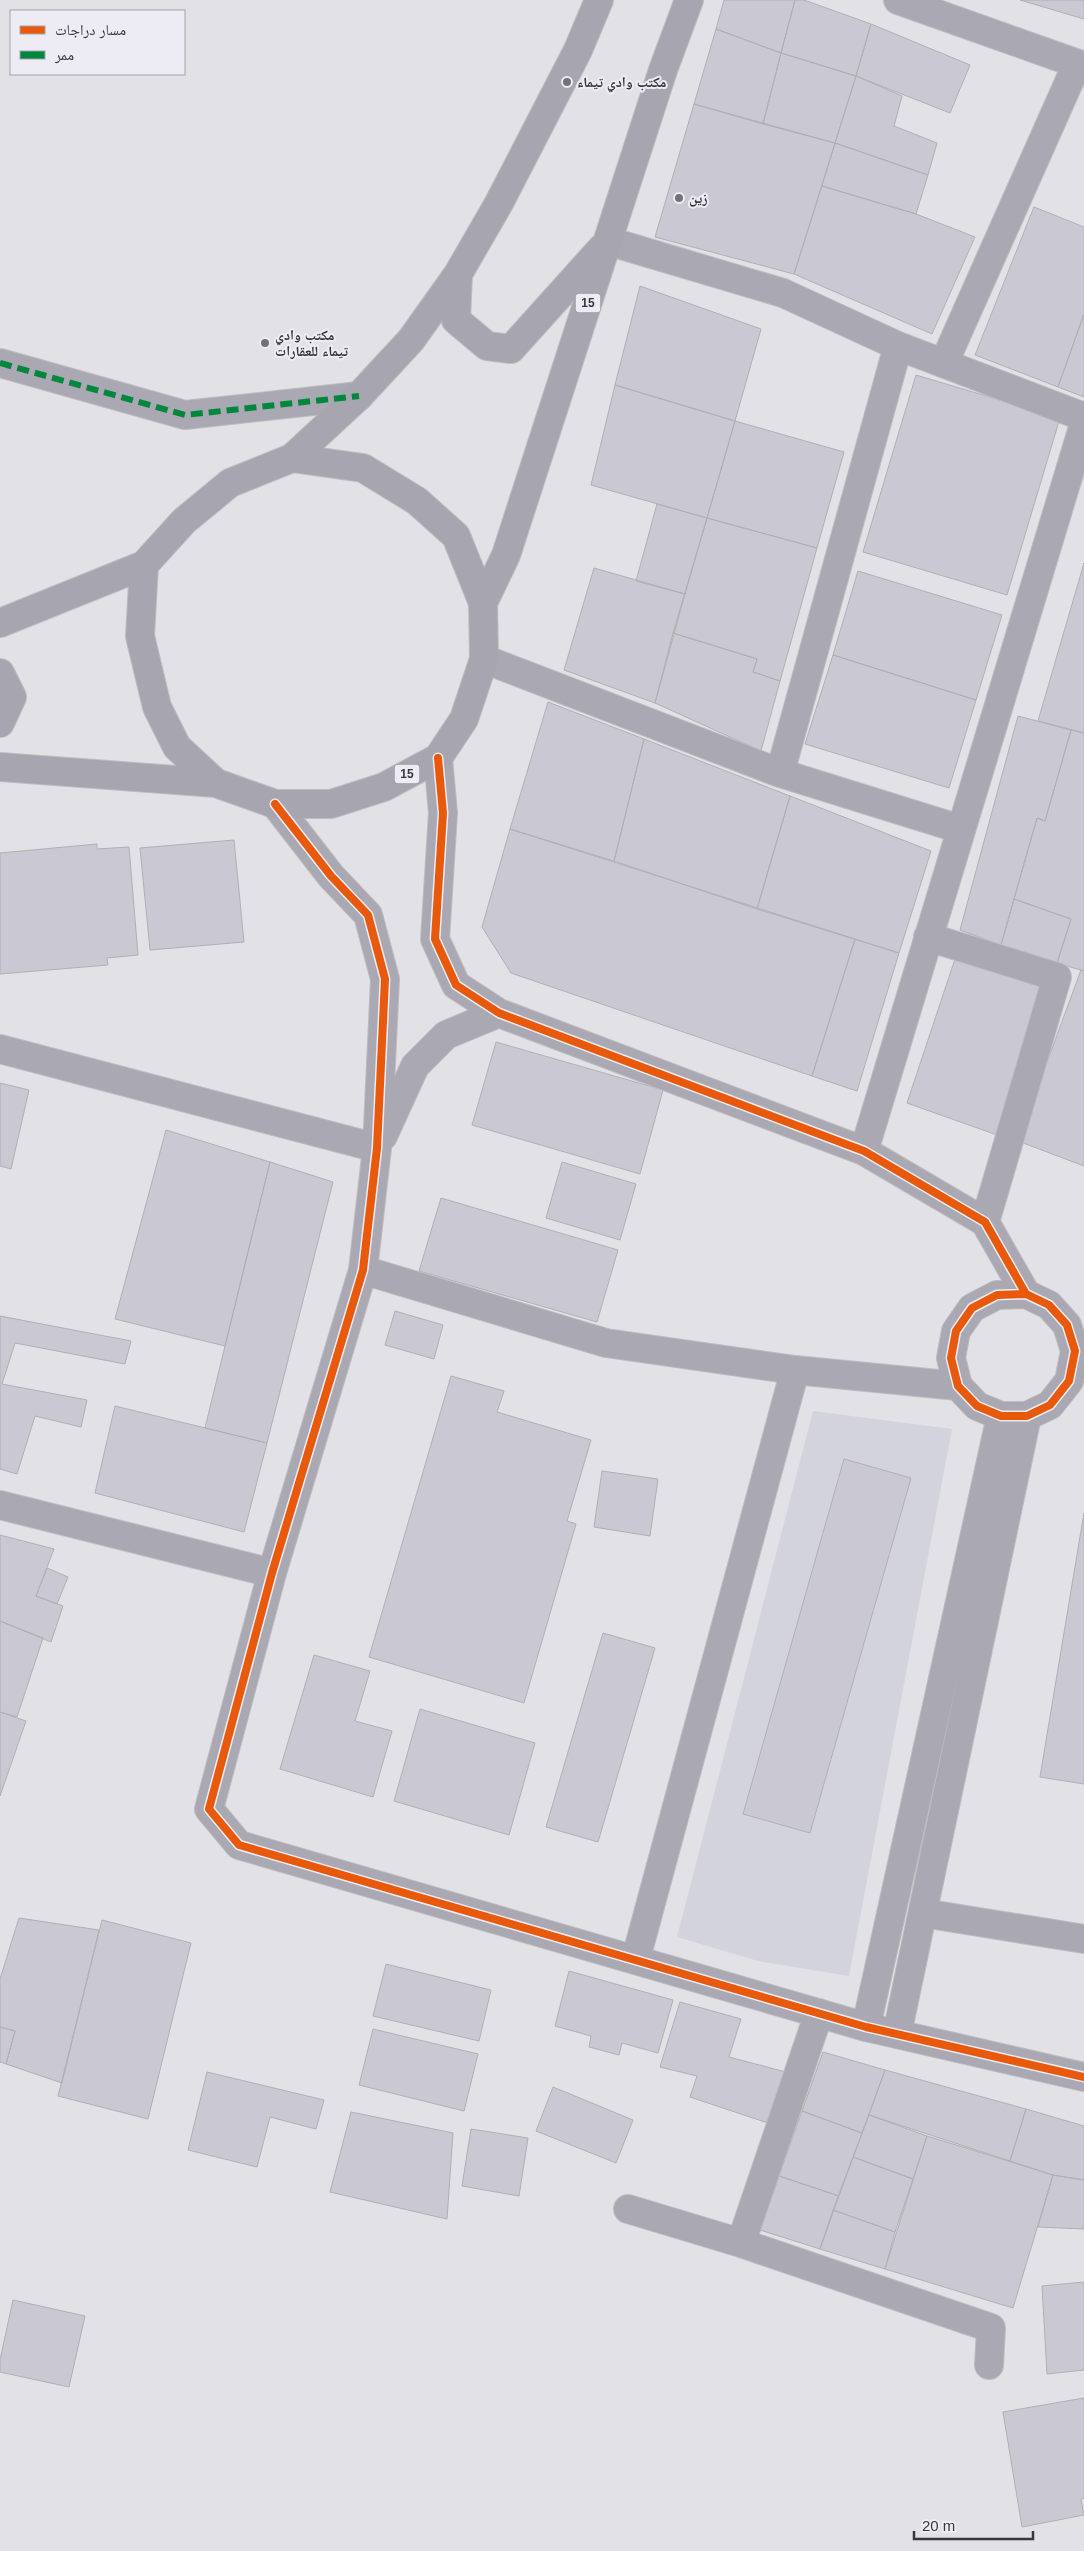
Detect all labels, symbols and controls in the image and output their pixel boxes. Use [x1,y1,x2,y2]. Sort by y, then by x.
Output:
legend [10,10,185,75]
text: مسار دراجات [55,21,126,39]
text: ممر [54,46,74,64]
place label: مكتب وادي تيماء [577,74,666,93]
marker: مكتب وادي تيماء [561,76,573,88]
place label: زين [689,190,707,207]
marker: زين [673,192,685,204]
road number: 15 [576,294,600,312]
place label: مكتب وادي تيماء للعقارات [275,327,348,359]
marker: مكتب وادي تيماء للعقارات [259,337,271,349]
road number: 15 [394,764,420,784]
scale bar [914,2508,1033,2540]
text: 20 m [922,2517,955,2534]

